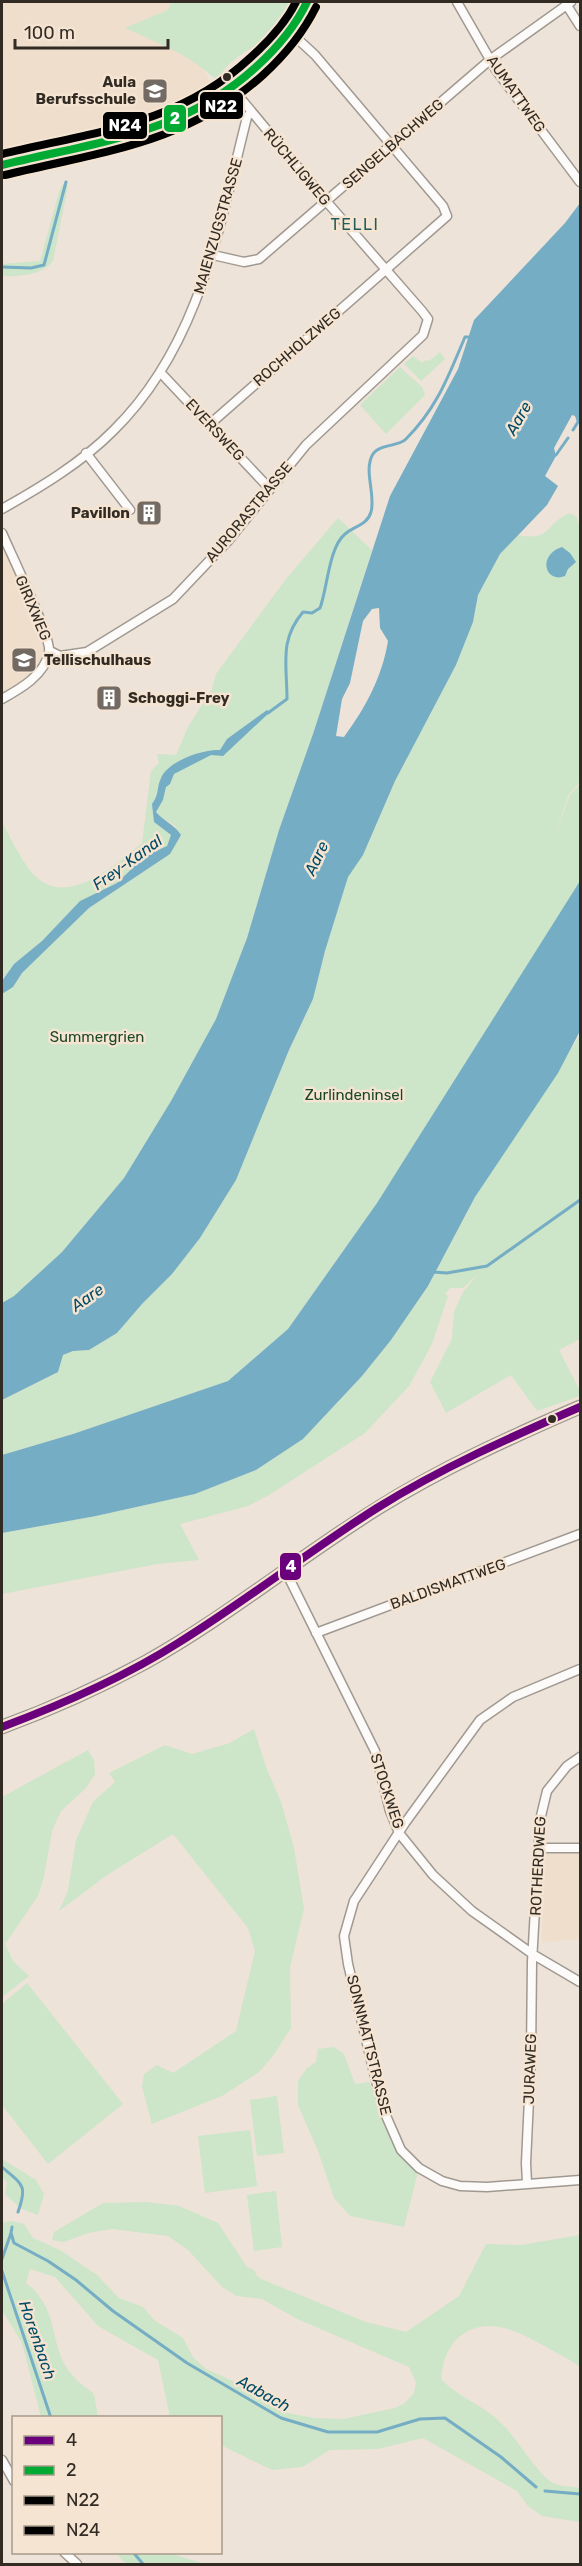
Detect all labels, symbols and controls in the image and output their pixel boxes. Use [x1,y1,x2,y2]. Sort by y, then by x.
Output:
scale bar [15,12,168,50]
text: 100 m [24,22,75,44]
street label: AUMATTWEG [483,52,549,136]
unlabelled marker [221,71,233,83]
place label: Aula Berufsschule [35,73,136,108]
school or university icon: Aula Berufsschule [140,76,170,106]
line badge: N22 [199,91,244,120]
street label: SENGELBACHWEG [339,95,447,193]
text: N22 [205,97,237,116]
line badge: 2 [163,104,187,133]
text: 2 [170,109,180,128]
line badge: N24 [102,111,148,140]
text: N24 [109,116,141,135]
street label: RÜCHLIGWEG [260,125,334,209]
street label: MAIENZUGSTRASSE [190,156,246,296]
district label: TELLI [331,215,379,234]
street label: ROCHHOLZWEG [250,304,344,390]
street label: EVERSWEG [182,395,248,465]
water label: Aare [501,398,535,439]
street label: AURORASTRASSE [202,458,296,566]
building icon: Pavillon [134,498,164,528]
place label: Pavillon [71,504,130,522]
street label: GIRIXWEG [11,573,55,643]
school or university icon: Tellischulhaus [9,645,39,675]
place label: Tellischulhaus [44,651,151,669]
building icon: Schoggi-Frey [94,683,124,713]
place label: Schoggi-Frey [128,689,230,707]
water label: Frey-Kanal [89,830,167,894]
water label: Aare [300,838,333,879]
park label: Summergrien [50,1028,144,1046]
park label: Zurlindeninsel [305,1086,403,1104]
water label: Aare [67,1280,107,1316]
unlabelled marker [546,1413,558,1425]
line badge: 4 [279,1552,302,1581]
street label: BALDISMATTWEG [388,1555,508,1613]
text: 4 [286,1557,297,1576]
street label: STOCKWEG [366,1751,408,1831]
street label: ROTHERDWEG [526,1816,550,1916]
street label: SONNMATTSTRASSE [343,1973,395,2117]
street label: JURAWEG [520,2033,540,2105]
water label: Horenbach [15,2298,60,2382]
water label: Aabach [233,2371,294,2416]
legend [12,2416,222,2554]
text: 4 [66,2429,77,2451]
text: 2 [66,2459,77,2481]
text: N22 [66,2489,100,2511]
text: N24 [66,2519,100,2541]

